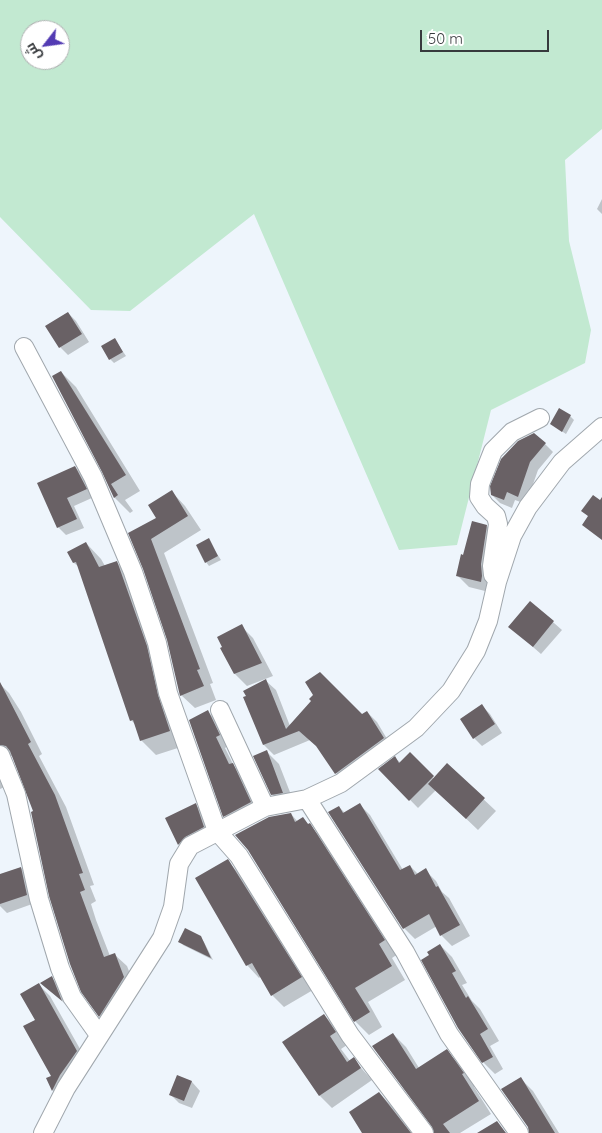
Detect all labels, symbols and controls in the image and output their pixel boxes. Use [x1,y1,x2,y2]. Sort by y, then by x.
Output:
north arrow [20,20,70,70]
scale bar [422,20,551,52]
text: 50 m [428,29,463,48]
text: ش [21,40,45,64]

